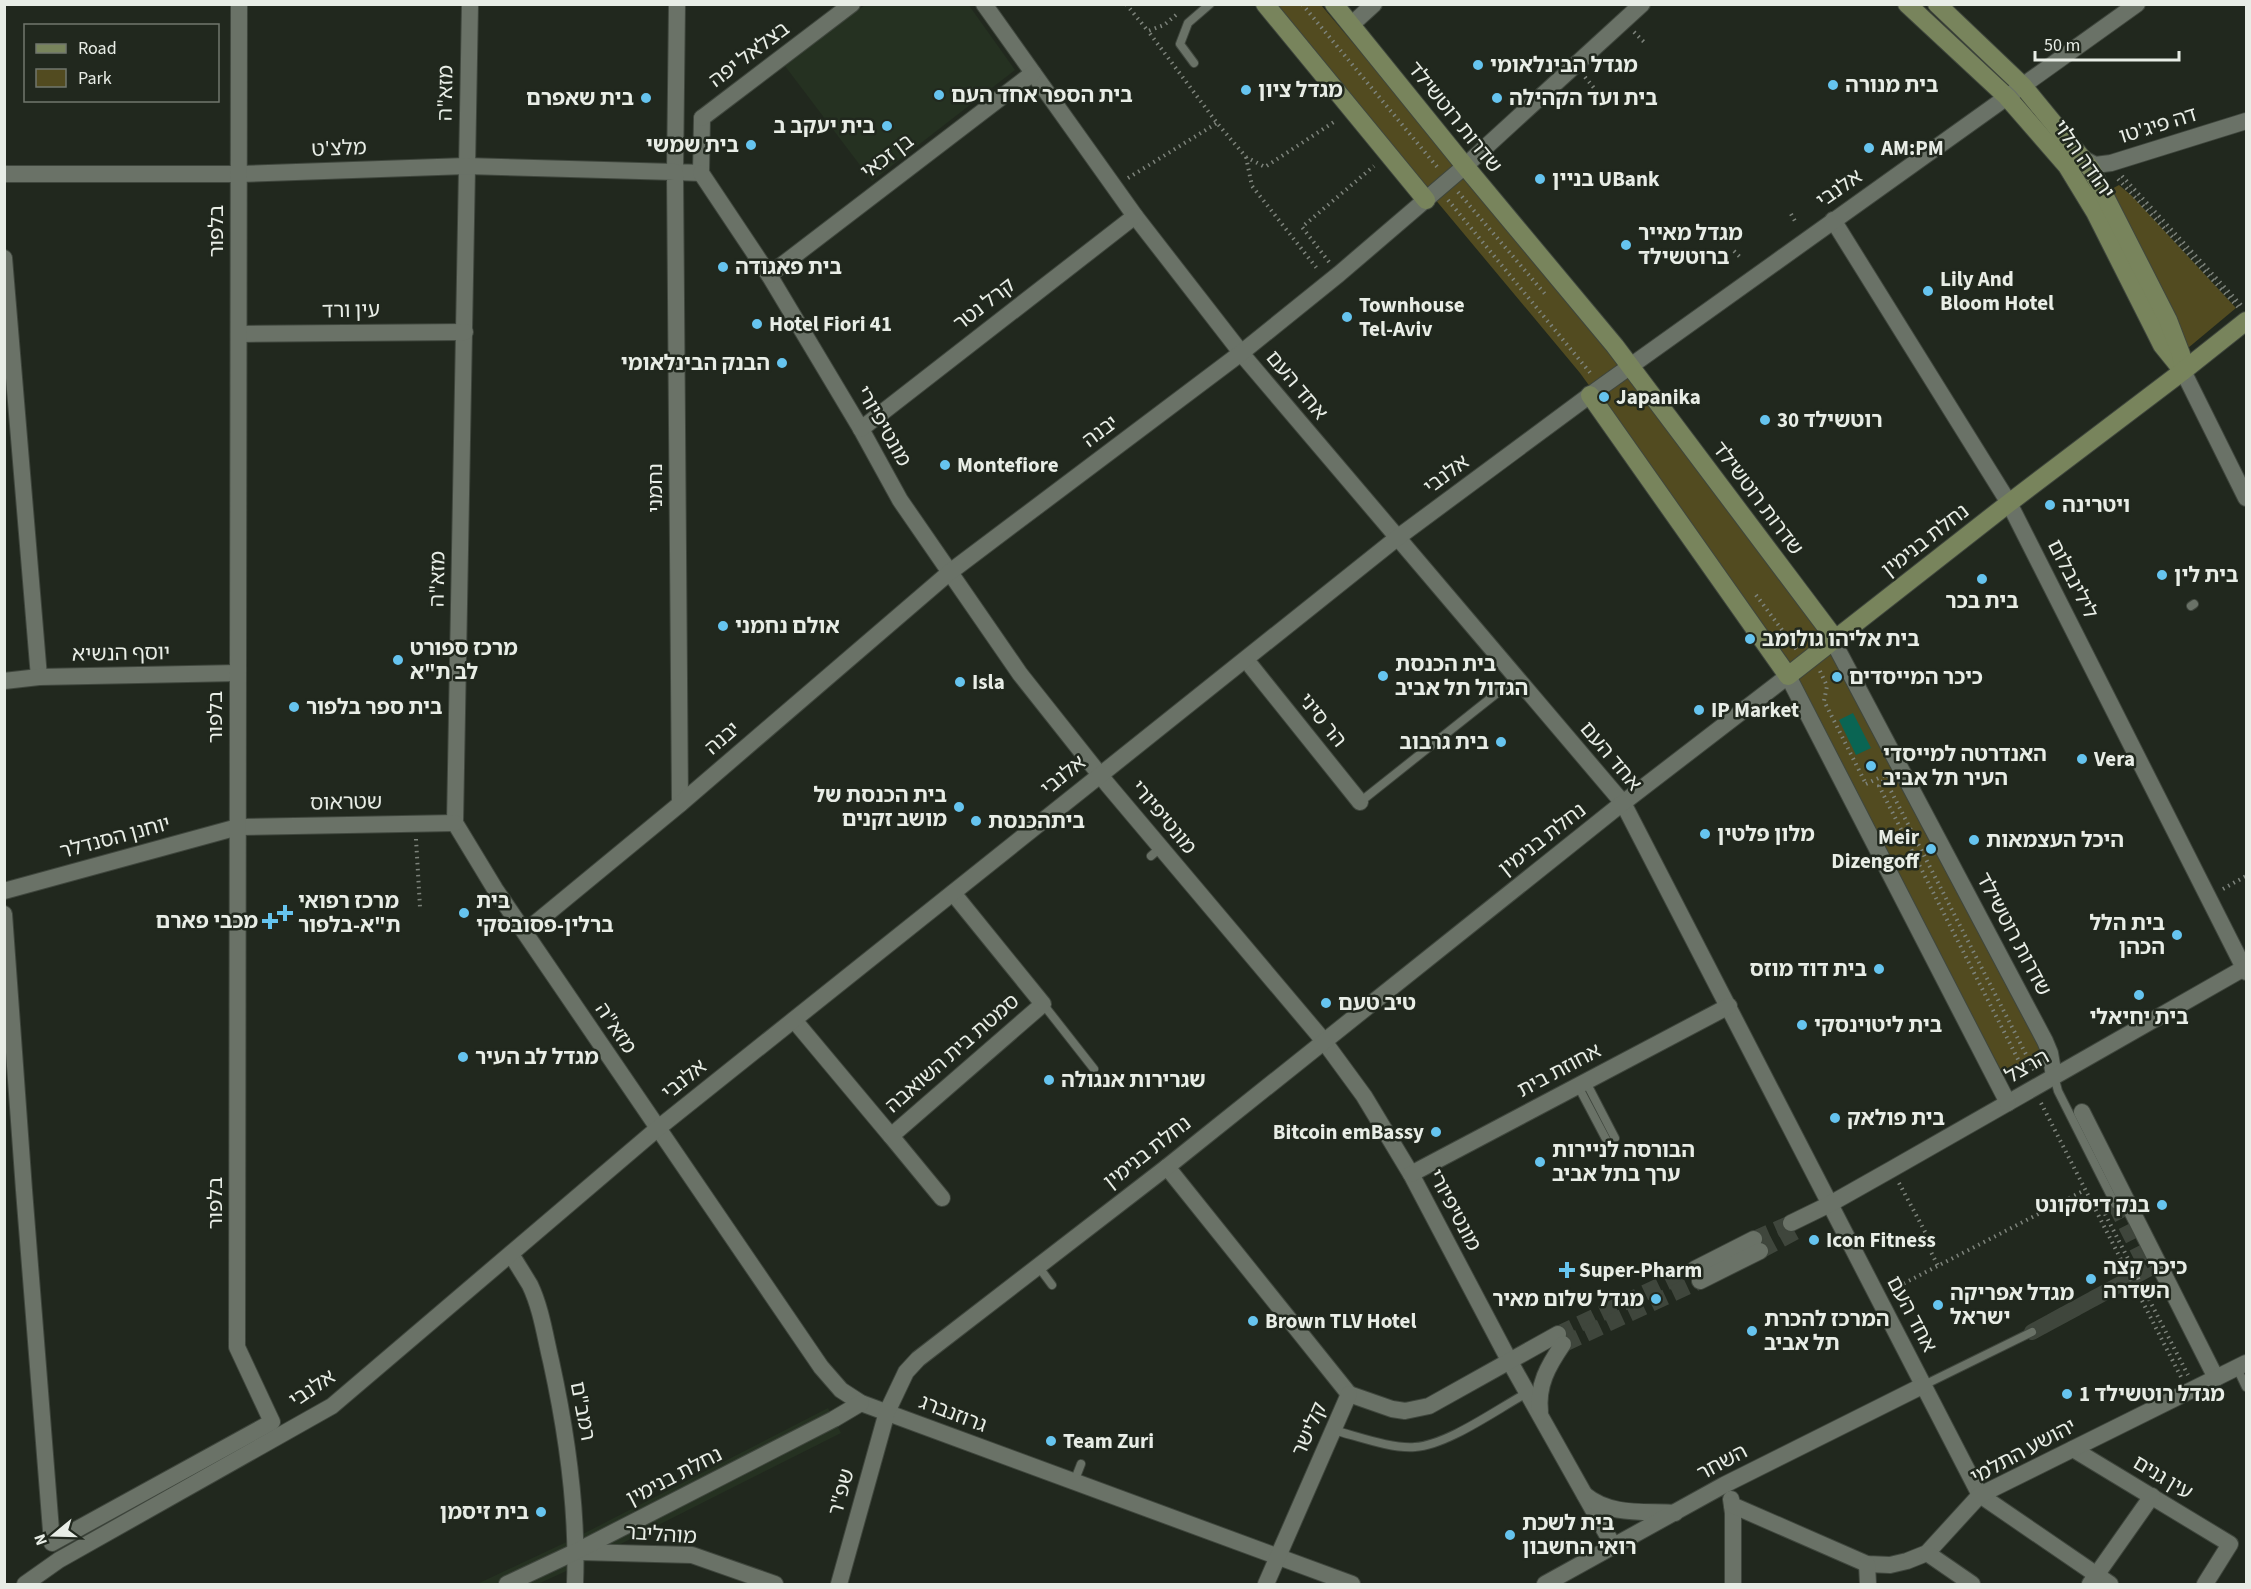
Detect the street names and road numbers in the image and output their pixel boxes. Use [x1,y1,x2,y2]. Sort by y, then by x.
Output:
street label: בצלאל יפה [702,14,796,94]
street label: שדרות רוטשילד [1401,55,1509,179]
street label: מזא"ה [430,65,460,121]
street label: דה פיג'טו [2115,99,2201,151]
street label: יהודה הלוי [2046,113,2122,205]
street label: בן זכאי [854,126,920,186]
street label: מלצ'ט [311,132,367,164]
street label: אלנבי [1810,161,1868,215]
street label: בלפור [201,205,231,257]
street label: קרל נטר [947,270,1021,338]
street label: עין ורד [322,294,380,326]
street label: אחד העם [1259,344,1335,426]
street label: מונטיפיורי [849,380,919,472]
street label: יבנה [1076,408,1124,454]
street label: שדרות רוטשילד [1705,435,1811,561]
street label: אלנבי [1417,447,1475,501]
street label: נחמני [640,463,670,513]
street label: נחלת בנימין [1875,496,1975,584]
street label: לילינבלום [2040,534,2106,624]
street label: מזא"ה [422,551,452,607]
street label: יוסף הנשיא [72,637,170,669]
street label: הר סיני [1292,686,1354,754]
street label: בלפור [200,691,230,743]
street label: יבנה [698,714,746,762]
street label: אחד העם [1573,715,1649,797]
street label: אלנבי [1034,748,1092,802]
street label: מונטיפיורי [1124,773,1204,861]
street label: שטראוס [310,786,382,818]
street label: נחלת בנימין [1492,795,1592,883]
street label: יוחנן הסנדלר [56,808,174,866]
street label: שדרות רוטשילד [1969,867,2059,1001]
street label: סמטת בית השואבה [878,986,1026,1120]
street label: מזא"ה [588,996,644,1060]
street label: אחוזת בית [1512,1035,1606,1105]
street label: הרצל [1999,1041,2055,1091]
street label: אלנבי [655,1052,713,1106]
street label: נחלת בנימין [1097,1108,1197,1196]
street label: מונטיפיורי [1421,1164,1489,1256]
street label: בלפור [200,1177,230,1229]
street label: אחד העם [1879,1270,1945,1358]
street label: אלנבי [283,1362,341,1414]
street label: רמב"ם [563,1379,603,1443]
street label: גרוזנברג [915,1386,991,1440]
street label: קלישר [1284,1397,1334,1461]
street label: יהושע התלמי [1965,1411,2081,1491]
street label: השחר [1691,1436,1753,1488]
street label: נחלת בנימין [621,1439,727,1513]
street label: עין גנים [2127,1447,2199,1507]
street label: שפ"ר [820,1465,862,1519]
street label: מוהליבר [624,1517,698,1551]

